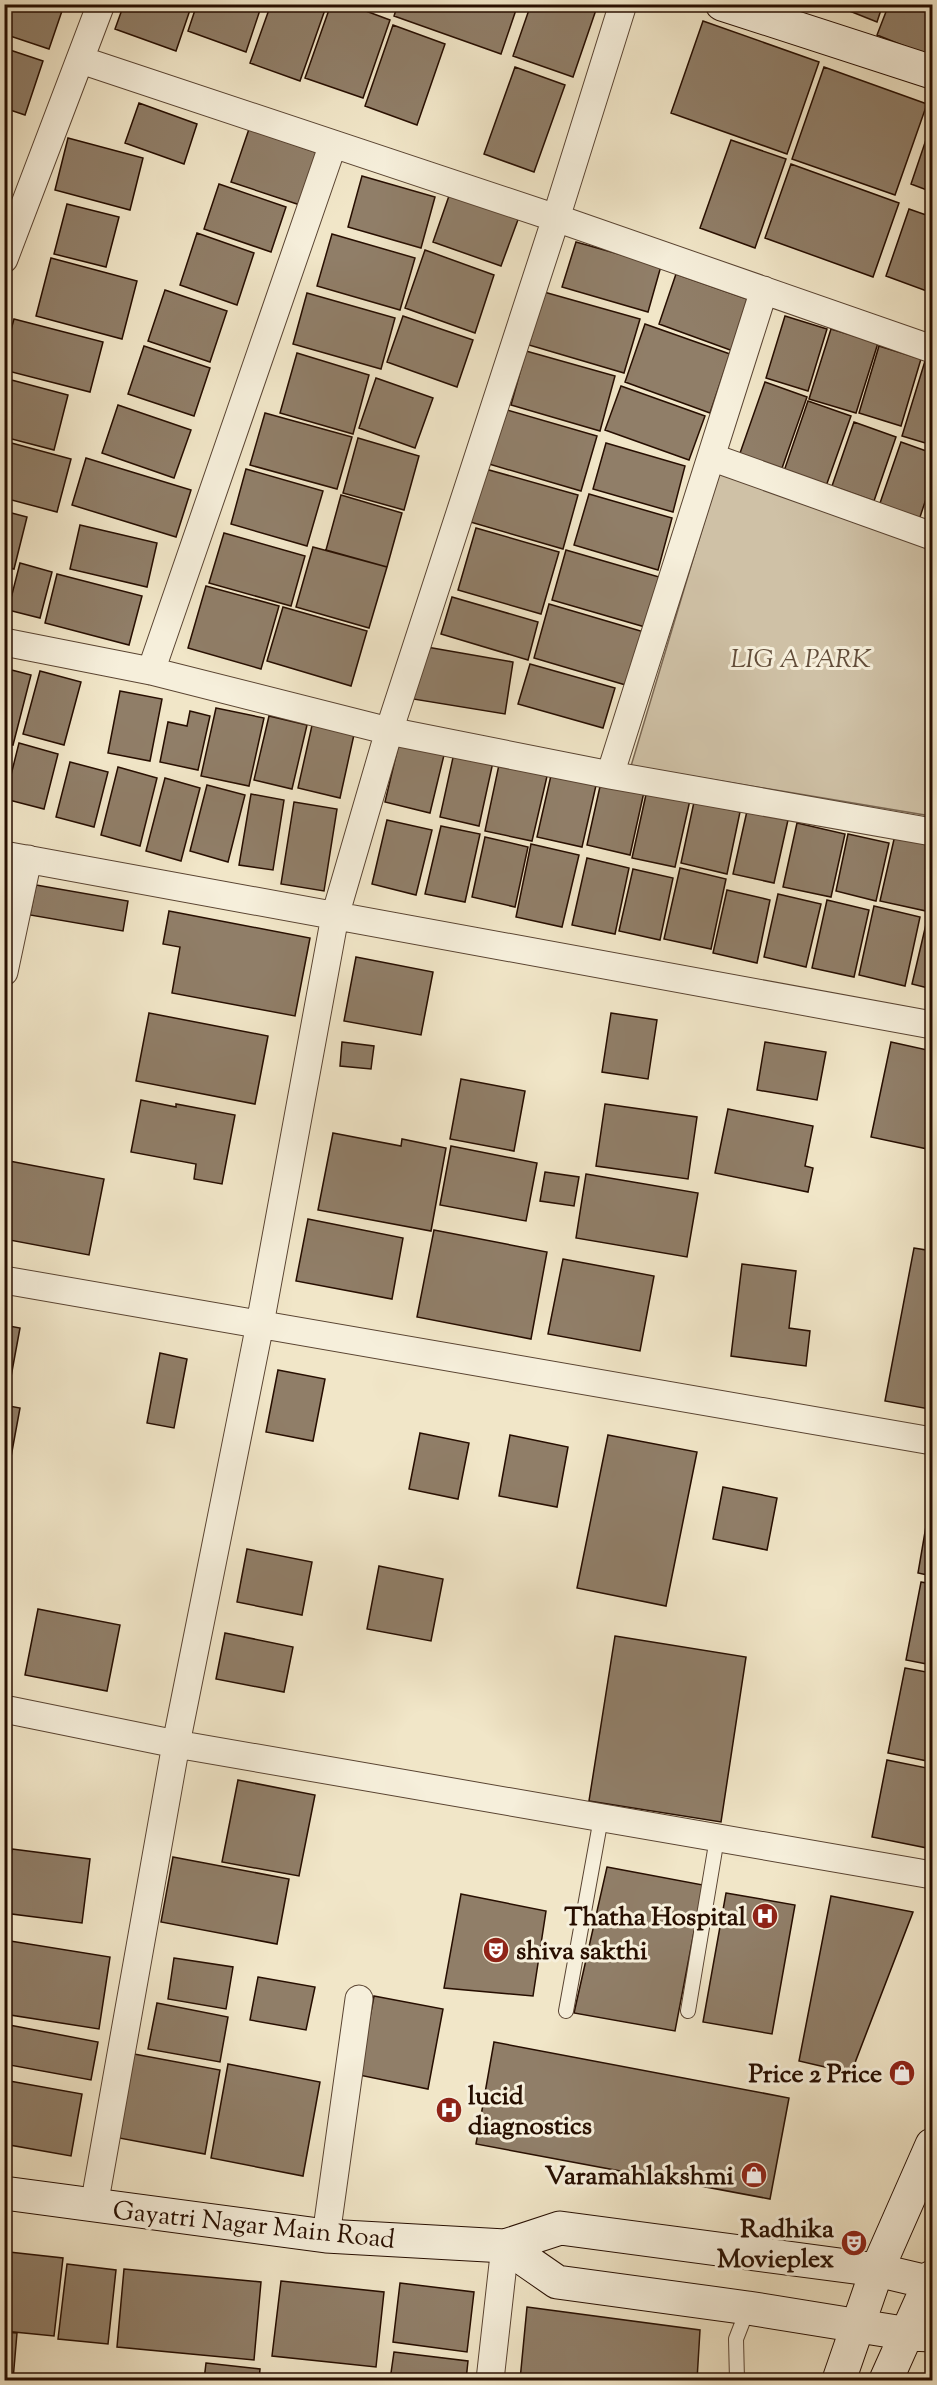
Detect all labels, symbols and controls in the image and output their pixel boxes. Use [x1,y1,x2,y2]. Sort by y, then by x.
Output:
park label: LIG A PARK [730,642,872,679]
place label: Thatha Hospital [564,1900,747,1937]
hospital icon: Thatha Hospital [750,1901,780,1931]
place label: shiva sakthi [516,1934,648,1971]
theatre icon: shiva sakthi [481,1935,511,1965]
place label: Price 2 Price [748,2057,882,2094]
shop icon: Price 2 Price [887,2058,917,2088]
place label: lucid diagnostics [468,2079,592,2146]
hospital icon: lucid diagnostics [434,2095,464,2125]
place label: Varamahlakshmi [545,2159,735,2196]
shop icon: Varamahlakshmi [739,2160,769,2190]
street label: Gayatri Nagar Main Road [111,2193,397,2260]
place label: Radhika Movieplex [717,2212,834,2279]
theatre icon: Radhika Movieplex [839,2228,869,2258]

